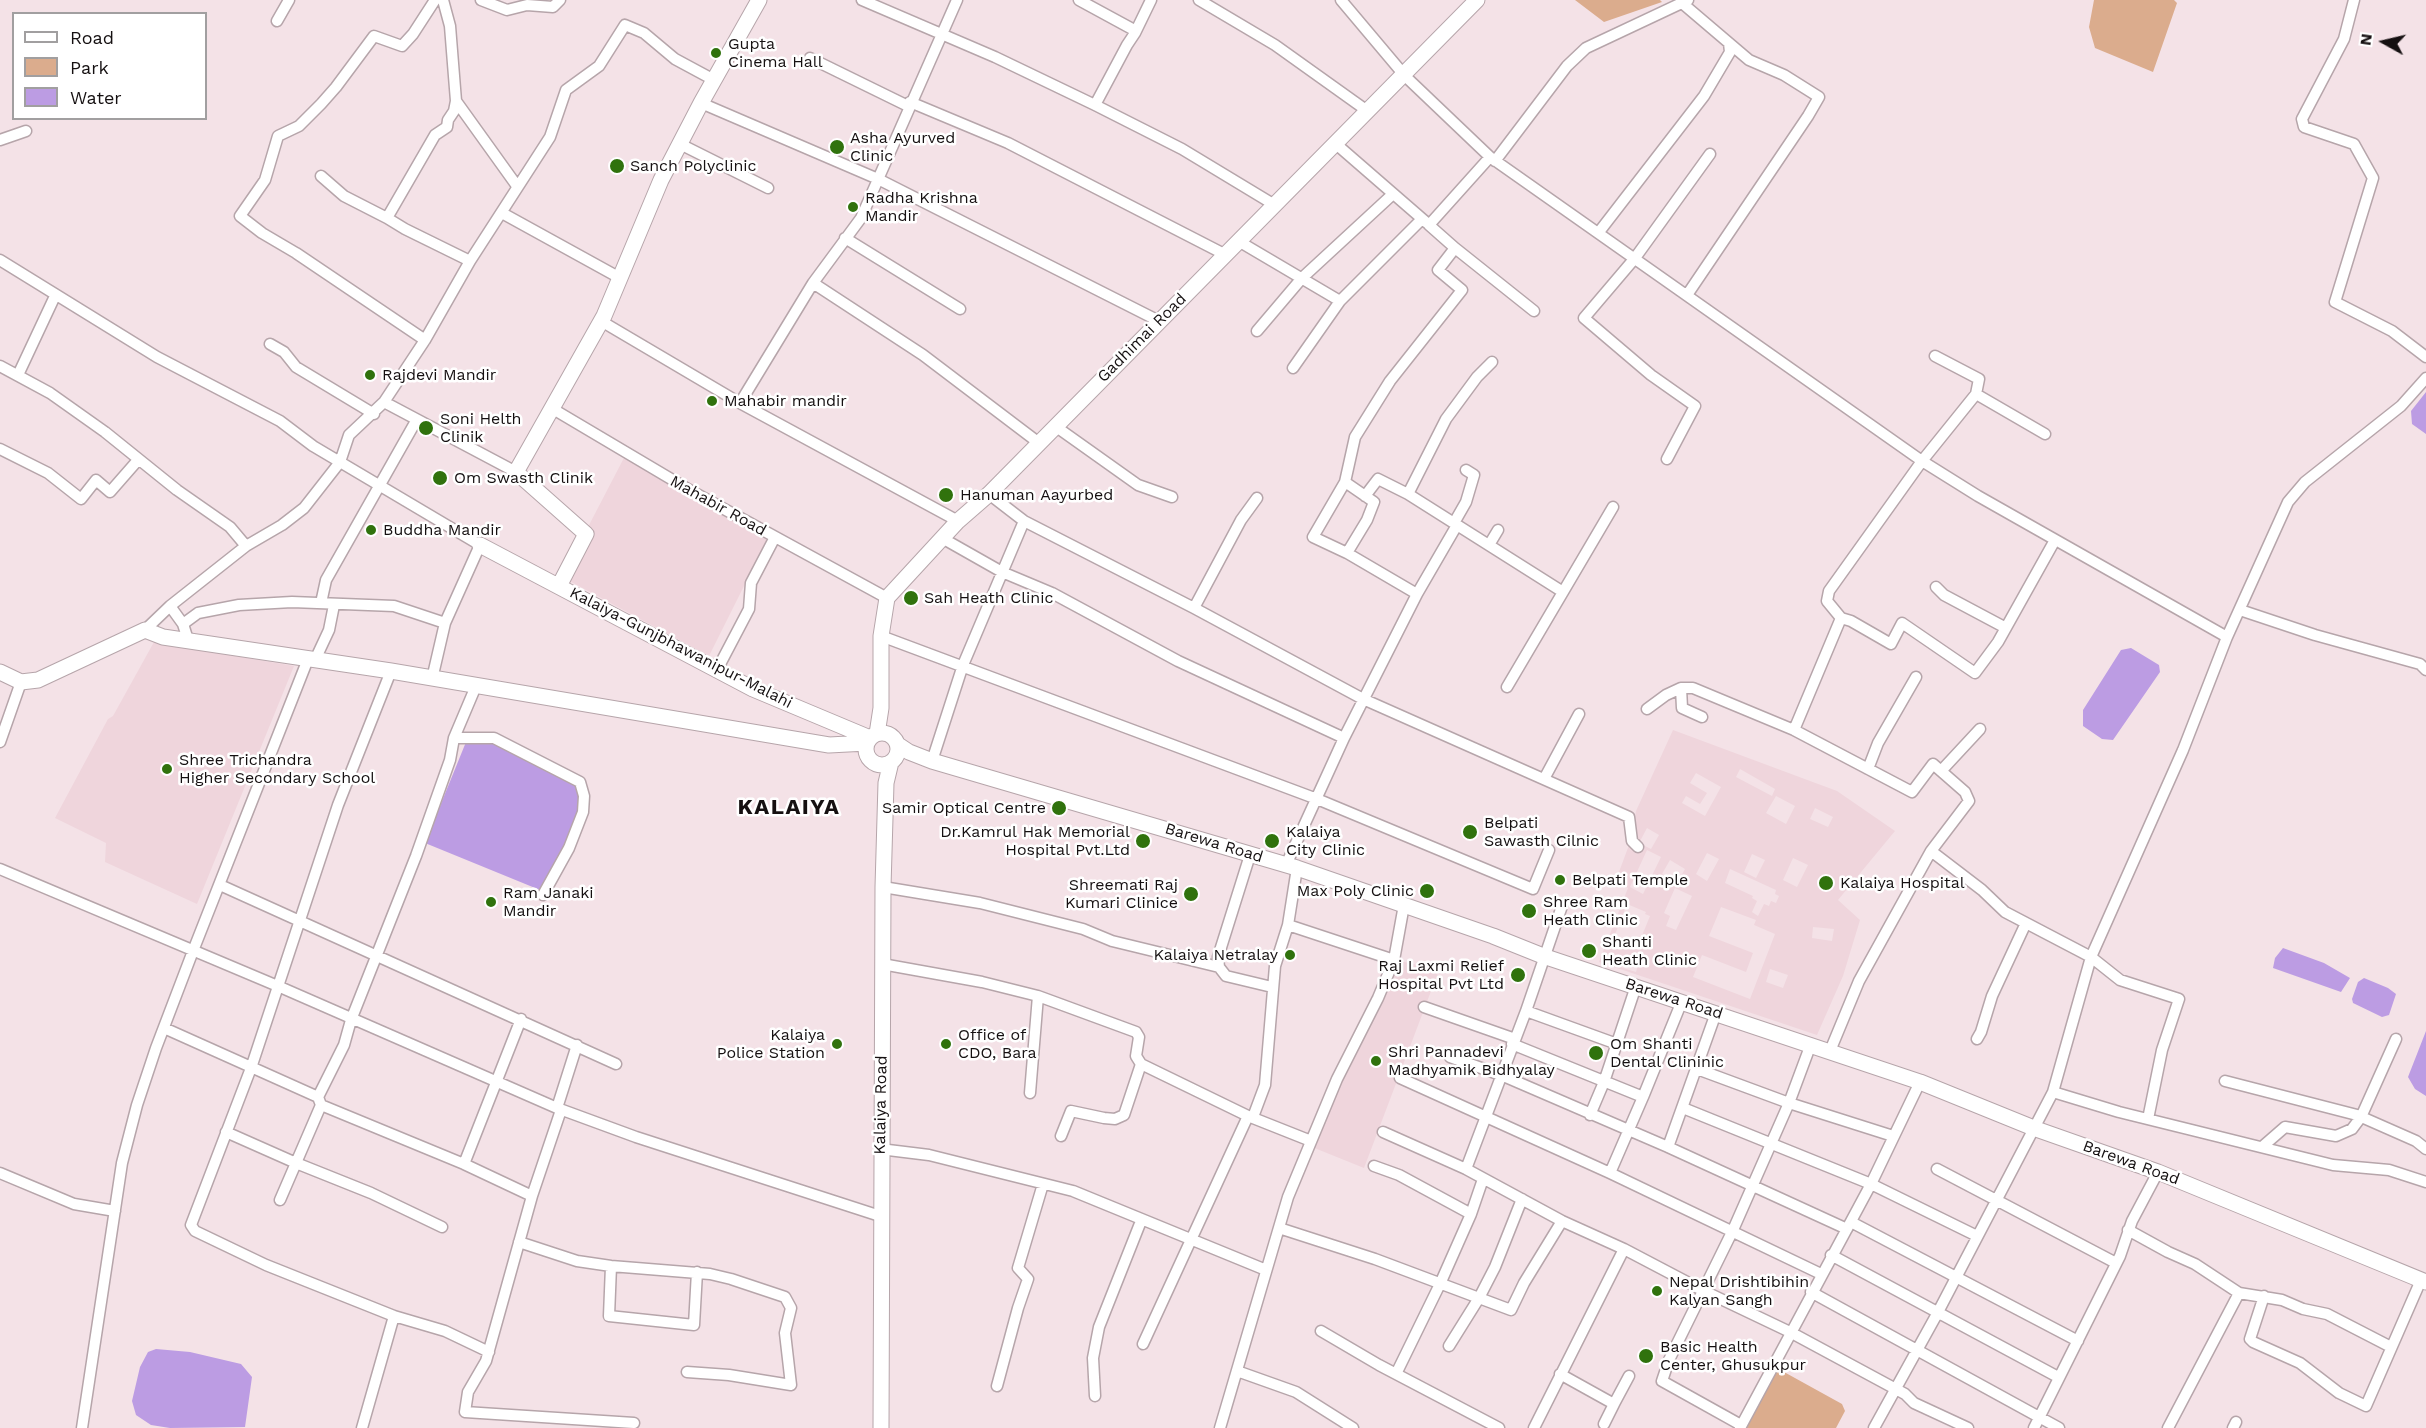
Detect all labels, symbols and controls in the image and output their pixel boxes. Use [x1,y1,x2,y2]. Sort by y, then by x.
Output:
legend [12,12,207,120]
north arrow [2354,12,2414,72]
text: Road [70,27,114,48]
text: N [2355,32,2376,47]
place label: Gupta Cinema Hall [728,34,823,72]
marker: Gupta Cinema Hall [709,46,723,60]
text: Park [70,57,109,78]
text: Water [70,87,122,108]
place label: Asha Ayurved Clinic [850,128,955,166]
marker: Asha Ayurved Clinic [828,138,846,156]
place label: Sanch Polyclinic [630,156,757,176]
marker: Sanch Polyclinic [608,157,626,175]
place label: Radha Krishna Mandir [865,188,978,226]
marker: Radha Krishna Mandir [846,200,860,214]
street label: Gadhimai Road [1094,290,1190,386]
place label: Rajdevi Mandir [382,365,496,385]
marker: Rajdevi Mandir [363,368,377,382]
place label: Mahabir mandir [724,391,847,411]
marker: Mahabir mandir [705,394,719,408]
place label: Soni Helth Clinik [440,409,522,447]
marker: Soni Helth Clinik [417,419,435,437]
place label: Om Swasth Clinik [454,468,593,488]
marker: Om Swasth Clinik [431,469,449,487]
street label: Mahabir Road [667,472,769,540]
place label: Hanuman Aayurbed [960,485,1113,505]
marker: Hanuman Aayurbed [937,486,955,504]
place label: Buddha Mandir [383,520,501,540]
marker: Buddha Mandir [364,523,378,537]
street label: Kalaiya-Gunjbhawanipur-Malahi [566,583,796,713]
place label: Sah Heath Clinic [924,588,1053,608]
marker: Sah Heath Clinic [902,589,920,607]
place label: Shree Trichandra Higher Secondary School [179,750,375,788]
marker: Shree Trichandra Higher Secondary School [160,762,174,776]
district label: KALAIYA [738,795,840,821]
place label: Samir Optical Centre [882,798,1046,818]
marker: Samir Optical Centre [1050,799,1068,817]
place label: Belpati Sawasth Cilnic [1484,813,1599,851]
street label: Barewa Road [1163,819,1265,867]
place label: Dr.Kamrul Hak Memorial Hospital Pvt.Ltd [940,822,1130,860]
place label: Kalaiya City Clinic [1286,822,1365,860]
marker: Belpati Sawasth Cilnic [1461,823,1479,841]
marker: Dr.Kamrul Hak Memorial Hospital Pvt.Ltd [1134,832,1152,850]
marker: Kalaiya City Clinic [1263,832,1281,850]
place label: Belpati Temple [1572,870,1688,890]
marker: Belpati Temple [1553,873,1567,887]
place label: Kalaiya Hospital [1840,873,1965,893]
marker: Kalaiya Hospital [1817,874,1835,892]
place label: Shreemati Raj Kumari Clinice [1065,875,1178,913]
place label: Max Poly Clinic [1297,881,1414,901]
marker: Max Poly Clinic [1418,882,1436,900]
place label: Ram Janaki Mandir [503,883,594,921]
marker: Shreemati Raj Kumari Clinice [1182,885,1200,903]
place label: Shree Ram Heath Clinic [1543,892,1638,930]
marker: Ram Janaki Mandir [484,895,498,909]
marker: Shree Ram Heath Clinic [1520,902,1538,920]
place label: Shanti Heath Clinic [1602,932,1697,970]
marker: Shanti Heath Clinic [1580,942,1598,960]
place label: Kalaiya Netralay [1153,945,1278,965]
marker: Kalaiya Netralay [1283,948,1297,962]
place label: Raj Laxmi Relief Hospital Pvt Ltd [1378,956,1504,994]
marker: Raj Laxmi Relief Hospital Pvt Ltd [1509,966,1527,984]
street label: Barewa Road [1623,974,1725,1024]
place label: Kalaiya Police Station [717,1025,825,1063]
place label: Office of CDO, Bara [958,1025,1037,1063]
place label: Om Shanti Dental Clininic [1610,1034,1724,1072]
marker: Kalaiya Police Station [830,1037,844,1051]
marker: Office of CDO, Bara [939,1037,953,1051]
place label: Shri Pannadevi Madhyamik Bidhyalay [1388,1042,1555,1080]
marker: Om Shanti Dental Clininic [1587,1044,1605,1062]
marker: Shri Pannadevi Madhyamik Bidhyalay [1369,1054,1383,1068]
street label: Kalaiya Road [871,1055,891,1155]
street label: Barewa Road [2080,1137,2182,1189]
place label: Nepal Drishtibihin Kalyan Sangh [1669,1272,1809,1310]
marker: Nepal Drishtibihin Kalyan Sangh [1650,1284,1664,1298]
place label: Basic Health Center, Ghusukpur [1660,1337,1806,1375]
marker: Basic Health Center, Ghusukpur [1637,1347,1655,1365]

